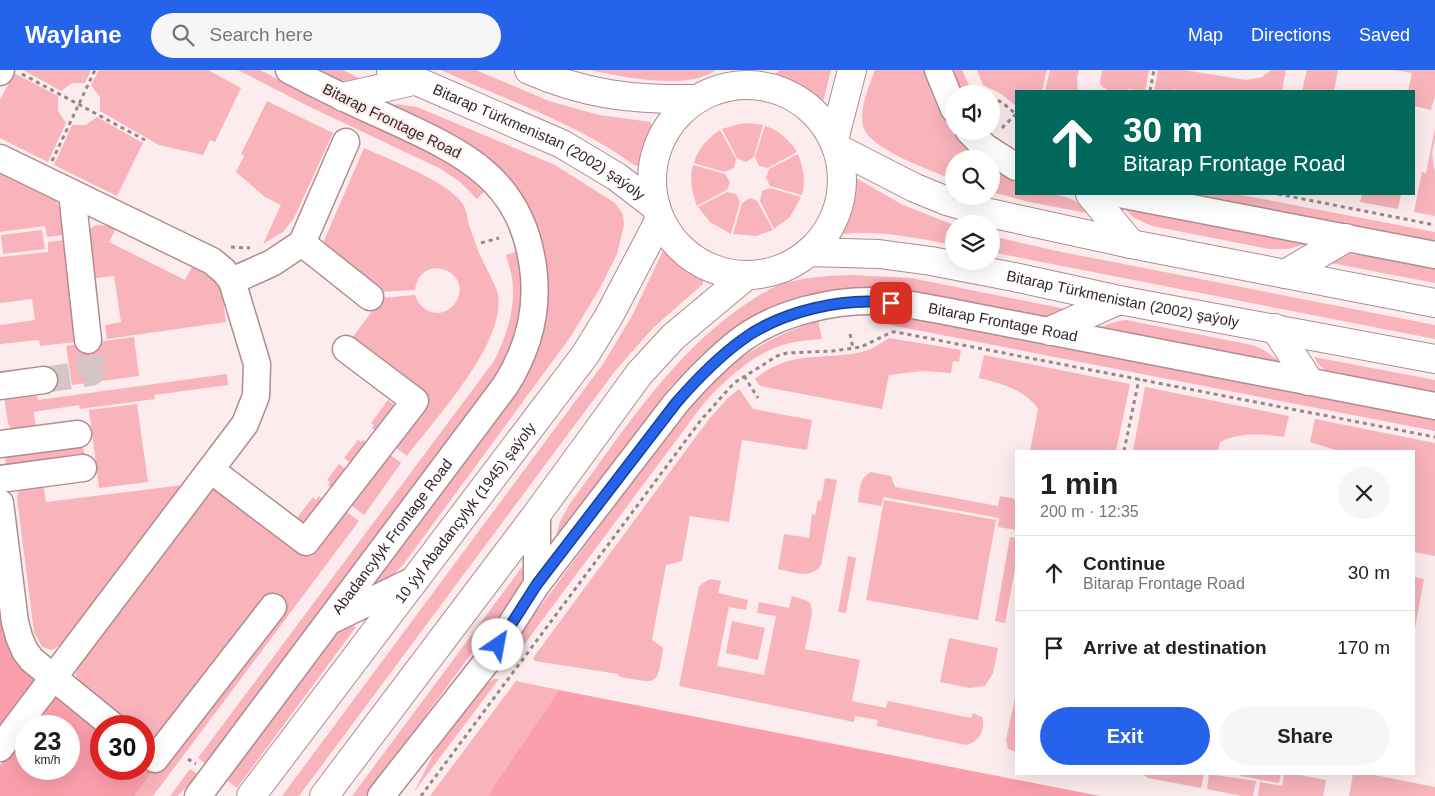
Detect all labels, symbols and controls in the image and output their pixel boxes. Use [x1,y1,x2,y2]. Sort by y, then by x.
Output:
search box [151,13,501,58]
text: Waylane [25,21,121,48]
icon: search [169,21,197,49]
text: Search here [209,24,313,45]
text: Map [1188,25,1223,45]
text: Directions [1251,25,1331,45]
text: Saved [1359,25,1410,45]
street label: Bitarap Frontage Road [320,80,464,161]
street label: Bitarap Türkmenistan (2002) şaýoly [431,80,649,204]
map controls [945,85,1000,270]
button: sound [945,85,1000,140]
icon: ahead [1040,110,1105,175]
text: 30 m [1123,110,1203,149]
button: search [945,150,1000,205]
text: Bitarap Frontage Road [1123,151,1346,176]
button: layers [945,215,1000,270]
street label: Bitarap Türkmenistan (2002) şaýoly [1005,267,1241,330]
pin [870,282,912,324]
icon: arrive [877,289,905,317]
street label: Bitarap Frontage Road [927,299,1079,345]
street label: 10 ýyl Abadançylyk (1945) şaýoly [391,419,539,606]
street label: Abadancylyk Frontage Road [328,455,455,617]
text: 1 min [1040,467,1118,500]
button: close [1338,467,1390,519]
text: 200 m · 12:35 [1040,503,1139,520]
text: Continue [1083,553,1165,574]
icon: ahead [1040,559,1068,587]
text: 30 m [1348,562,1390,583]
text: Bitarap Frontage Road [1083,575,1245,592]
position arrow [471,618,523,670]
icon: arrive [1040,634,1068,662]
text: Arrive at destination [1083,637,1267,658]
text: 170 m [1337,637,1390,658]
button: Exit [1040,707,1210,765]
button: Share [1220,707,1390,765]
speed limit sign: 30 [90,715,155,780]
text: 23 [34,727,61,755]
text: km/h [34,753,61,767]

